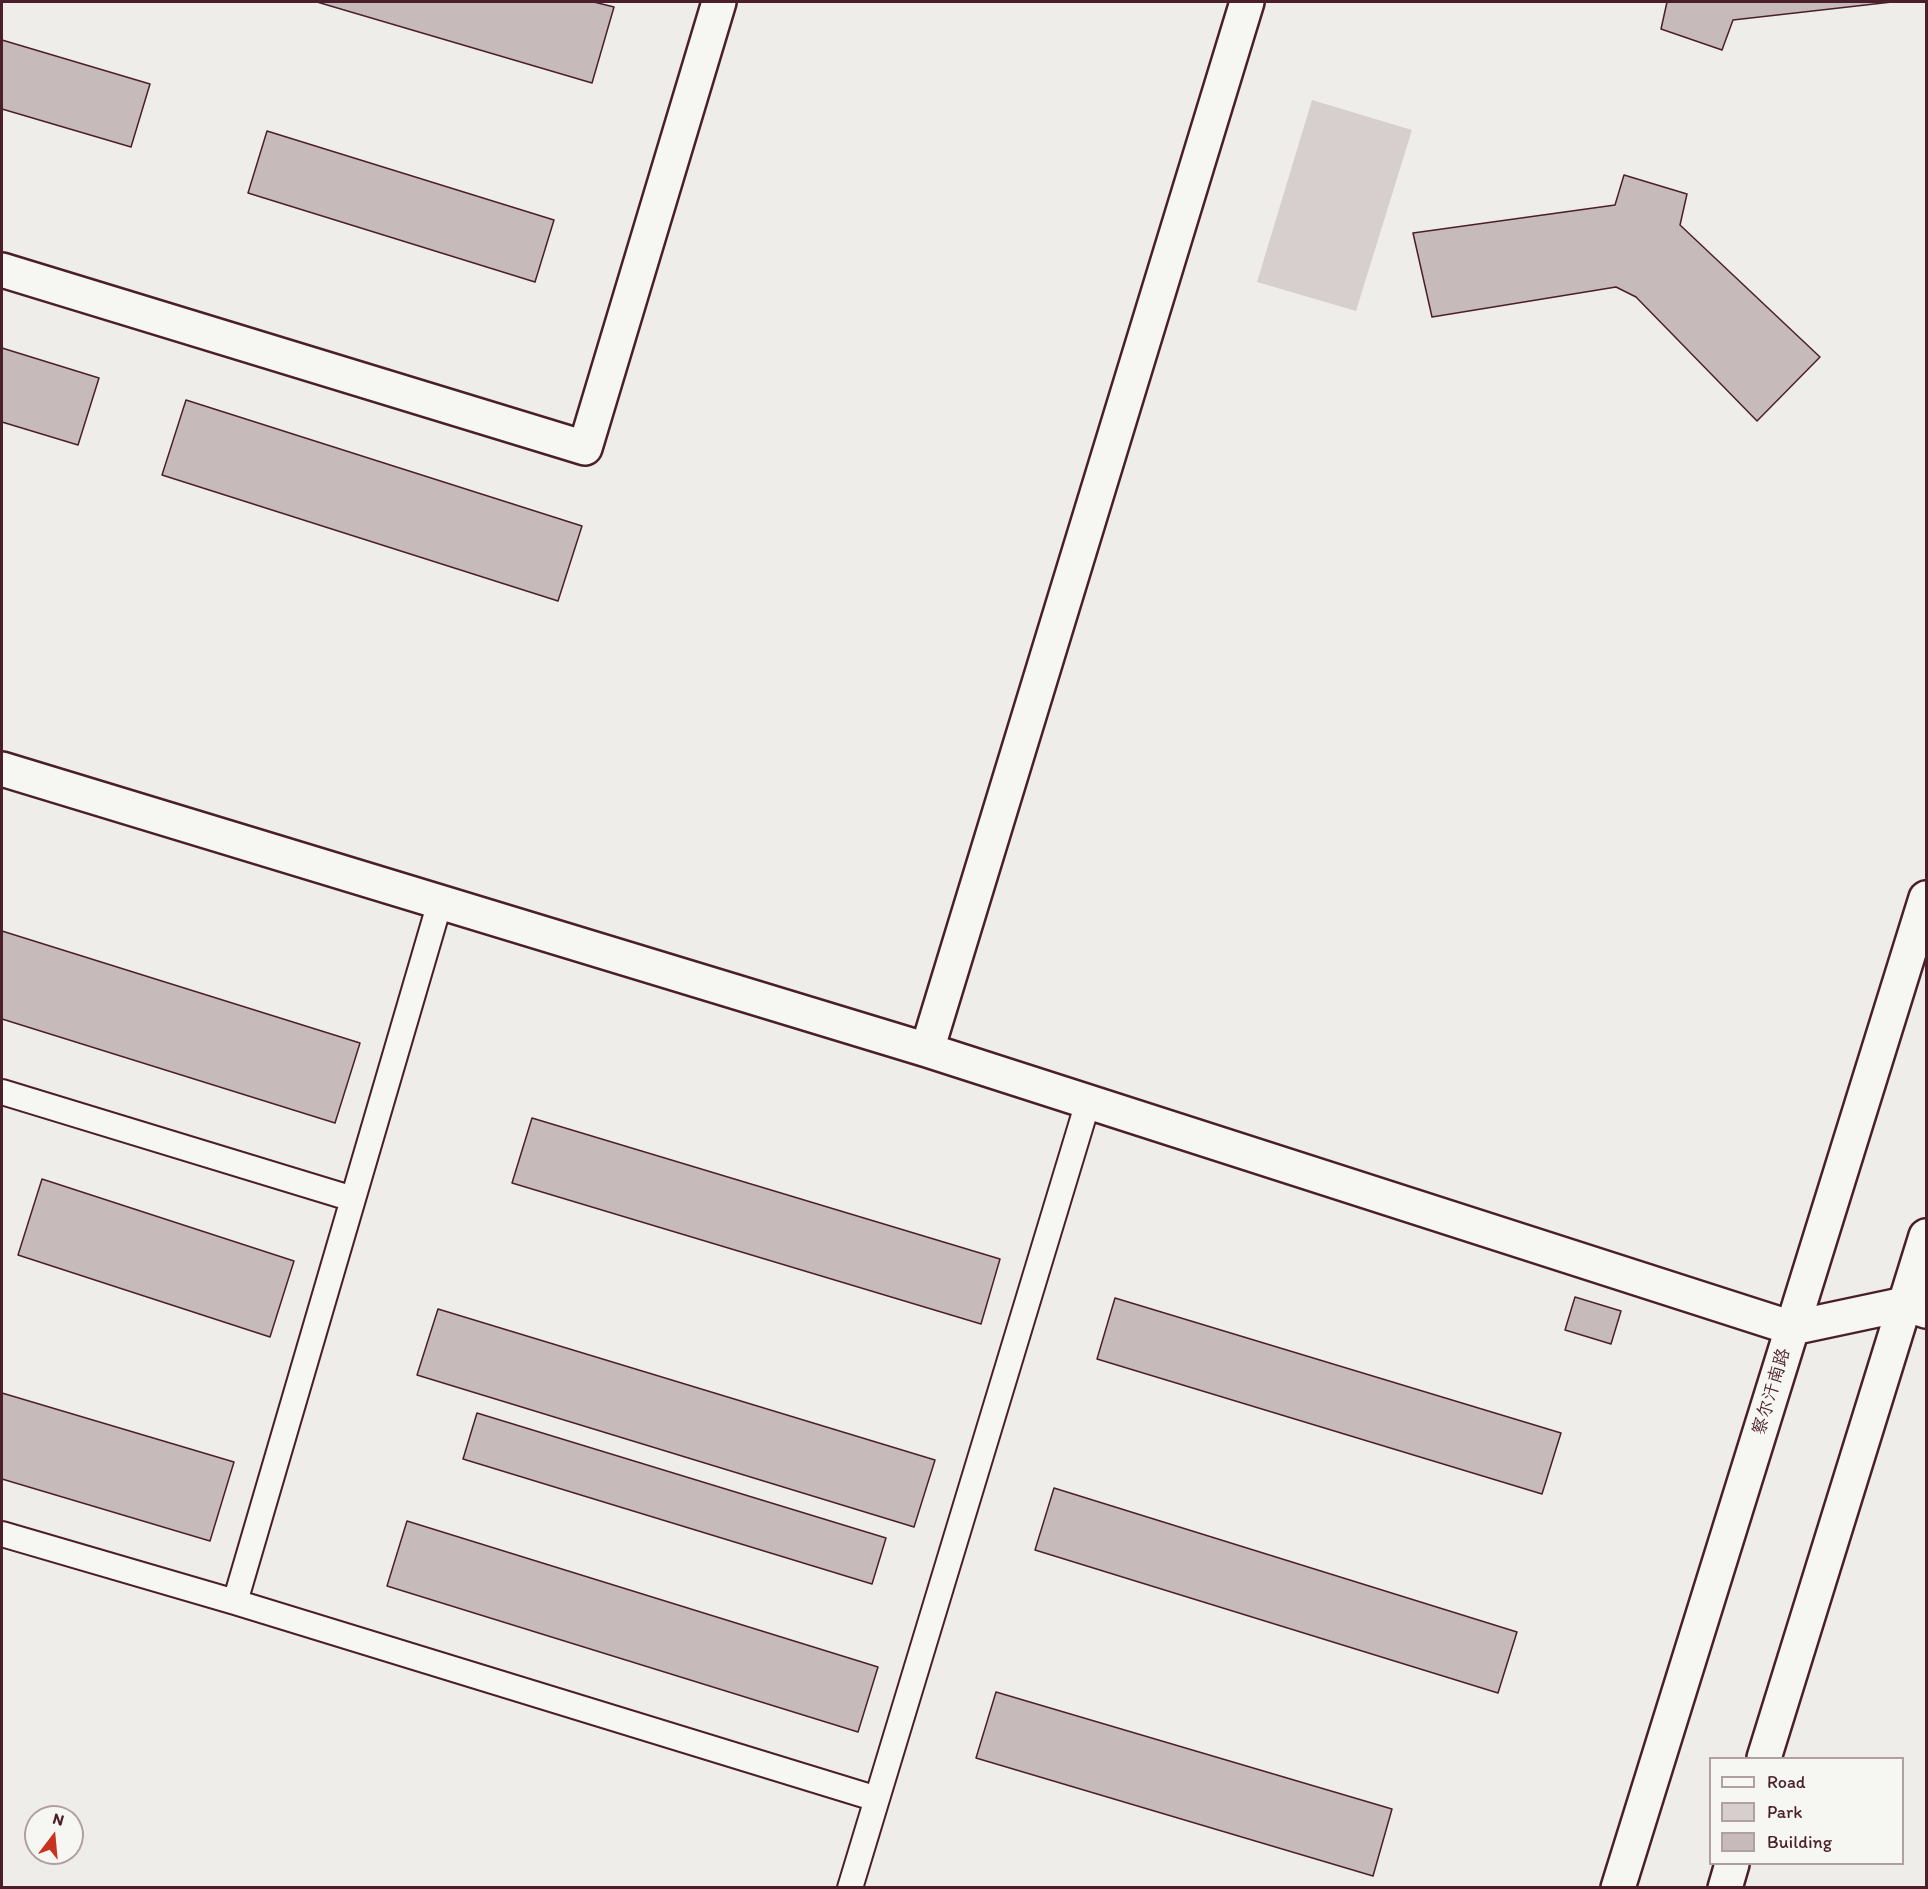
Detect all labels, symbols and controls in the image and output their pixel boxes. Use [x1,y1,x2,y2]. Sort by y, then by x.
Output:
street label: 察尔汗南路 [1749,1346,1795,1438]
legend [1709,1757,1904,1865]
text: Road [1767,1771,1806,1793]
text: Park [1767,1801,1802,1823]
north arrow [24,1805,84,1865]
text: N [51,1809,66,1830]
text: Building [1767,1831,1832,1853]

